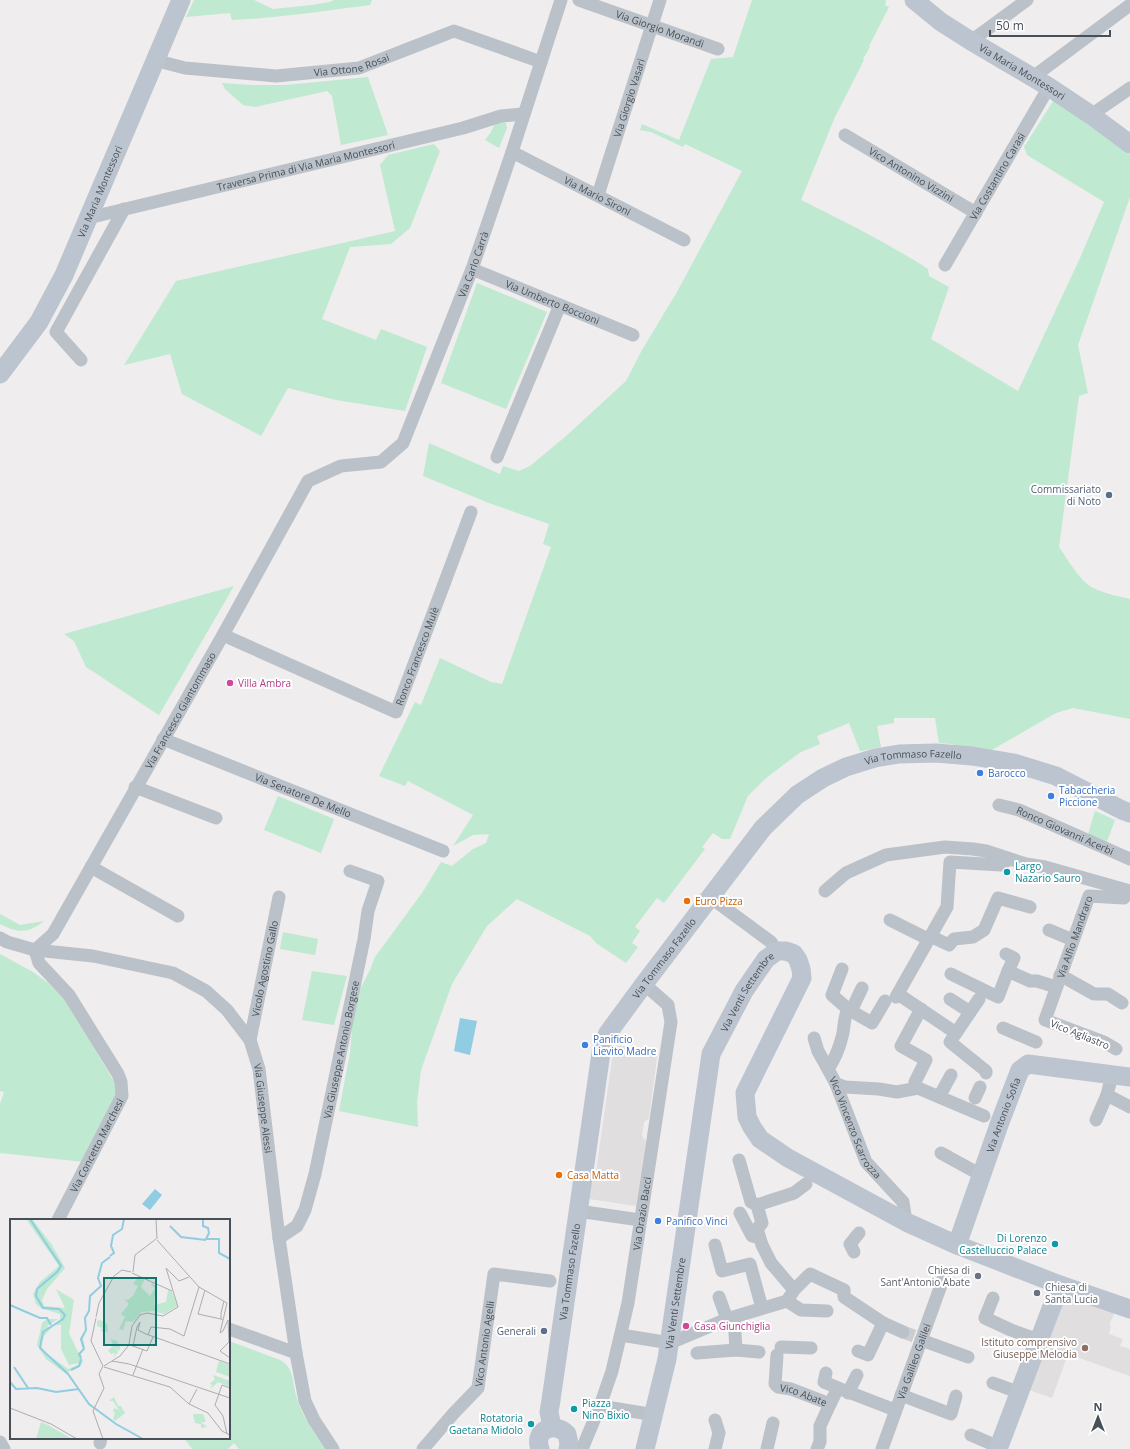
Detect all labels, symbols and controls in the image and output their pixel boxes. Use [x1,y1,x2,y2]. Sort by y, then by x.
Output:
street label: Via Giorgio Morandi [614,7,706,51]
scale bar [990,12,1110,38]
text: 50 m [996,17,1024,34]
street label: Via Maria Montessori [976,40,1068,103]
street label: Via Ottone Rosai [313,50,391,79]
street label: Via Giorgio Vasari [610,57,648,139]
street label: Via Costantino Carasi [966,130,1028,222]
street label: Traversa Prima di Via Maria Montessori [215,138,396,194]
street label: Via Maria Montessori [74,143,125,240]
street label: Vico Antonino Vizzini [866,144,956,205]
street label: Via Mario Sironi [562,173,633,219]
street label: Via Carlo Carrà [454,229,491,299]
street label: Via Umberto Boccioni [503,276,602,328]
place label: Commissariato di Noto [1031,482,1101,508]
marker: Commissariato di Noto [1104,490,1114,500]
street label: Ronco Francesco Mulè [392,604,442,708]
street label: Via Francesco Giantommaso [141,649,219,771]
place label: Villa Ambra [238,676,291,690]
marker: Villa Ambra [225,678,235,688]
street label: Via Tommaso Fazello [863,746,962,768]
place label: Barocco [988,766,1026,780]
marker: Barocco [975,768,985,778]
street label: Via Senatore De Mello [253,770,353,821]
place label: Tabaccheria Piccione [1059,783,1115,809]
marker: Tabaccheria Piccione [1046,791,1056,801]
street label: Ronco Giovanni Acerbi [1014,803,1116,858]
place label: Largo Nazario Sauro [1015,859,1081,885]
marker: Largo Nazario Sauro [1002,867,1012,877]
place label: Euro Pizza [695,894,743,908]
street label: Via Alfio Mandraro [1053,894,1096,980]
marker: Euro Pizza [682,896,692,906]
street label: Via Tommaso Fazello [629,915,699,1001]
street label: Vicolo Agostino Gallo [248,919,281,1018]
street label: Via Venti Settembre [717,948,777,1034]
street label: Via Giuseppe Antonio Borgese [320,979,362,1120]
street label: Vico Agliastro [1048,1016,1112,1052]
place label: Panificio Lievito Madre [593,1032,657,1058]
marker: Panificio Lievito Madre [580,1040,590,1050]
street label: Via Giuseppe Alessi [251,1062,276,1154]
street label: Vico Vincenzo Scarrozza [826,1074,885,1181]
street label: Via Antonio Sofia [983,1075,1023,1154]
street label: Via Concetto Marchesi [66,1096,127,1195]
place label: Casa Matta [567,1168,619,1182]
marker: Casa Matta [554,1170,564,1180]
street label: Via Orazio Bacci [629,1176,654,1251]
place label: Panifico Vinci [666,1214,727,1228]
marker: Panifico Vinci [653,1216,663,1226]
inset map [10,1219,230,1439]
street label: Via Tommaso Fazello [556,1222,583,1321]
place label: Di Lorenzo Castelluccio Palace [959,1231,1047,1257]
marker: Di Lorenzo Castelluccio Palace [1050,1239,1060,1249]
street label: Via Venti Settembre [662,1256,689,1350]
place label: Chiesa di Sant'Antonio Abate [881,1263,970,1289]
marker: Chiesa di Sant'Antonio Abate [973,1271,983,1281]
place label: Chiesa di Santa Lucia [1045,1280,1098,1306]
marker: Chiesa di Santa Lucia [1032,1288,1042,1298]
street label: Vico Antonio Agelli [471,1300,497,1387]
place label: Casa Giunchiglia [694,1319,770,1333]
marker: Casa Giunchiglia [681,1321,691,1331]
street label: Via Galileo Galilei [893,1322,934,1401]
place label: Generali [497,1324,536,1338]
marker: Generali [539,1326,549,1336]
place label: Istituto comprensivo Giuseppe Melodia [981,1335,1077,1361]
marker: Istituto comprensivo Giuseppe Melodia [1080,1343,1090,1353]
street label: Vico Abate [779,1380,829,1409]
place label: Piazza Nino Bixio [582,1396,630,1422]
north arrow [1078,1397,1118,1437]
text: N [1094,1399,1102,1414]
marker: Piazza Nino Bixio [569,1404,579,1414]
place label: Rotatoria Gaetana Midolo [449,1411,523,1437]
marker: Rotatoria Gaetana Midolo [526,1419,536,1429]

